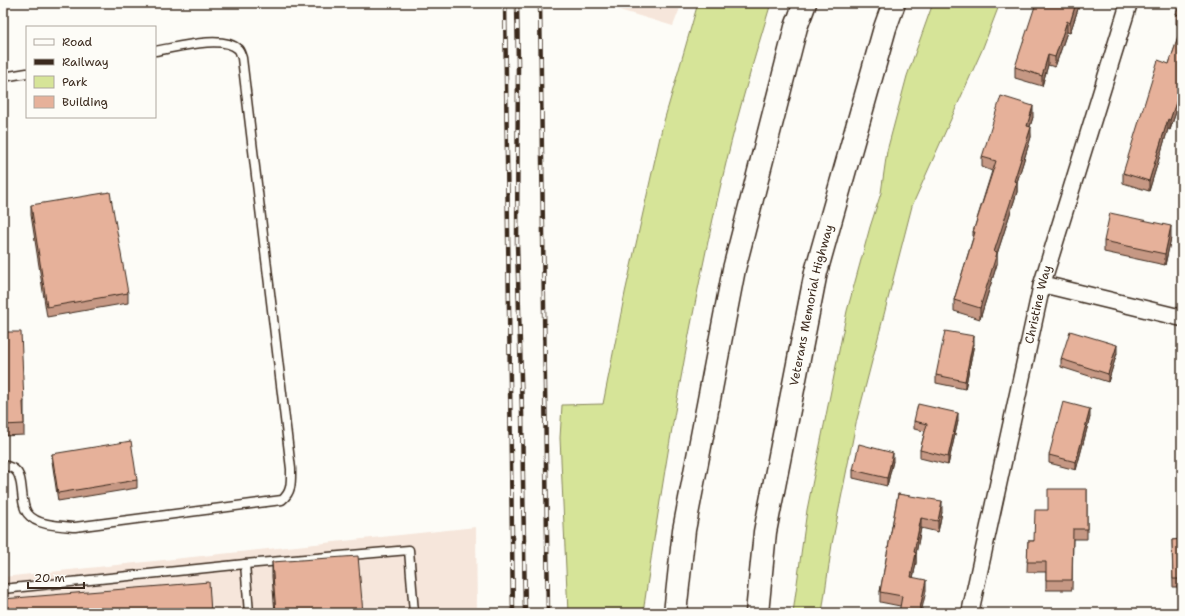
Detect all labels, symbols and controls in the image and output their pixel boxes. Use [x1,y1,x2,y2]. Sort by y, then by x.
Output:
legend [26,26,156,118]
text: Road [62,34,93,50]
text: Railway [62,54,109,70]
text: Park [62,74,88,90]
text: Building [62,94,108,110]
street label: Veterans Memorial Highway [786,222,837,387]
street label: Christine Way [1021,263,1055,345]
scale bar [28,564,84,590]
text: 20 m [34,570,65,586]

